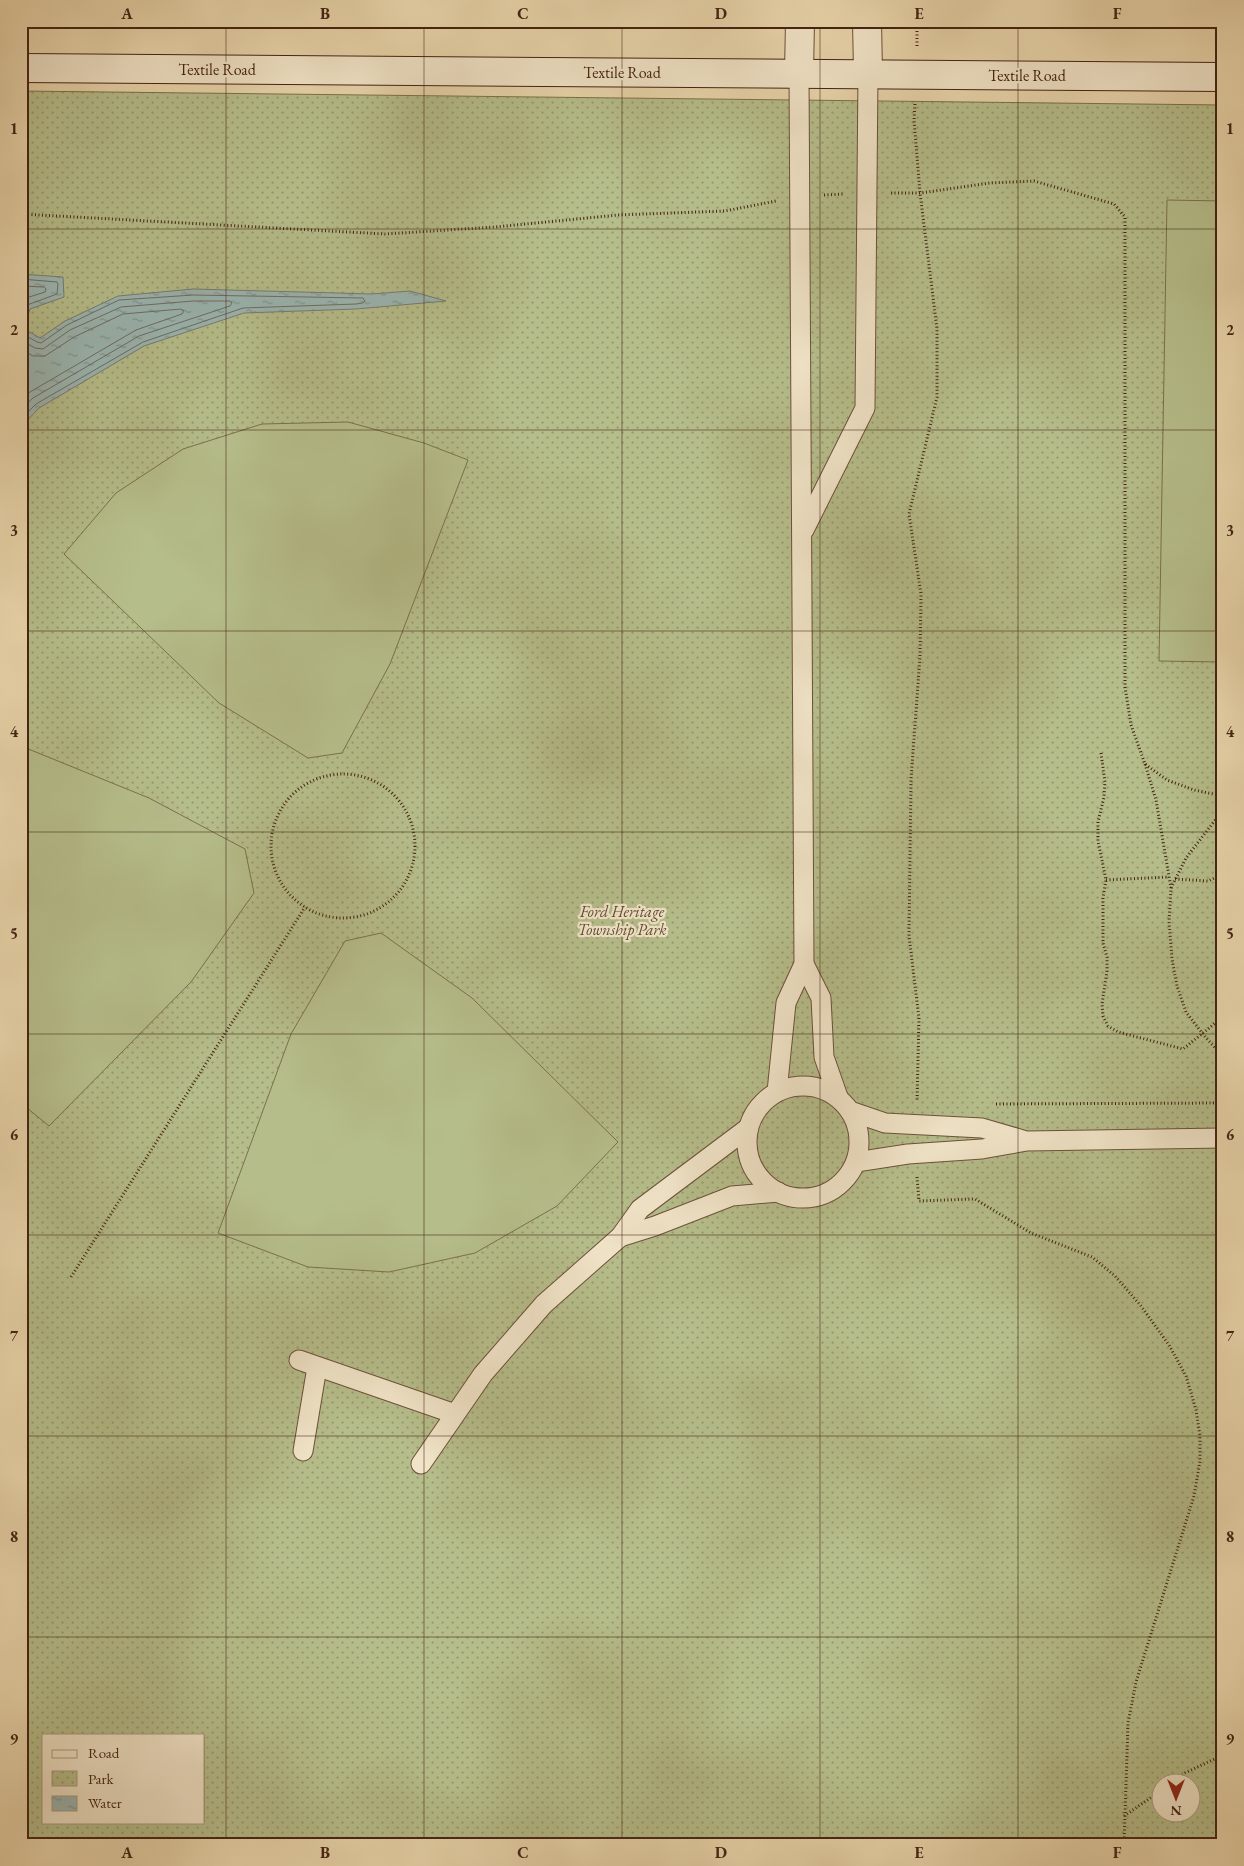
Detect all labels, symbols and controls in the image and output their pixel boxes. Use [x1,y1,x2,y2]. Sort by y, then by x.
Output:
text: A [120,3,133,24]
text: B [320,3,330,24]
text: C [517,3,529,24]
text: D [715,3,727,24]
text: E [914,3,924,24]
text: F [1113,3,1122,24]
street label: Textile Road [178,59,257,80]
street label: Textile Road [583,62,662,83]
street label: Textile Road [988,65,1067,86]
text: 1 [10,118,18,139]
text: 1 [1226,118,1234,139]
text: 2 [10,319,19,340]
text: 2 [1226,319,1235,340]
text: 3 [10,520,18,541]
text: 3 [1226,520,1234,541]
text: 4 [10,721,19,742]
text: 4 [1226,721,1235,742]
park label: Ford Heritage Township Park [577,901,667,940]
text: 5 [10,923,18,944]
text: 5 [1226,923,1234,944]
text: 6 [10,1124,19,1145]
text: 6 [1226,1124,1235,1145]
text: 7 [10,1325,19,1346]
text: 7 [1226,1325,1235,1346]
text: 8 [10,1526,18,1547]
text: 8 [1226,1526,1234,1547]
text: 9 [10,1728,19,1749]
text: 9 [1226,1728,1235,1749]
legend [42,1734,205,1824]
text: Road [88,1743,120,1762]
text: Park [88,1769,115,1788]
north arrow [1152,1774,1202,1824]
text: Water [88,1793,122,1812]
text: N [1170,1802,1182,1820]
text: A [120,1842,133,1863]
text: B [320,1842,330,1863]
text: C [517,1842,529,1863]
text: D [715,1842,727,1863]
text: E [914,1842,924,1863]
text: F [1113,1842,1122,1863]

